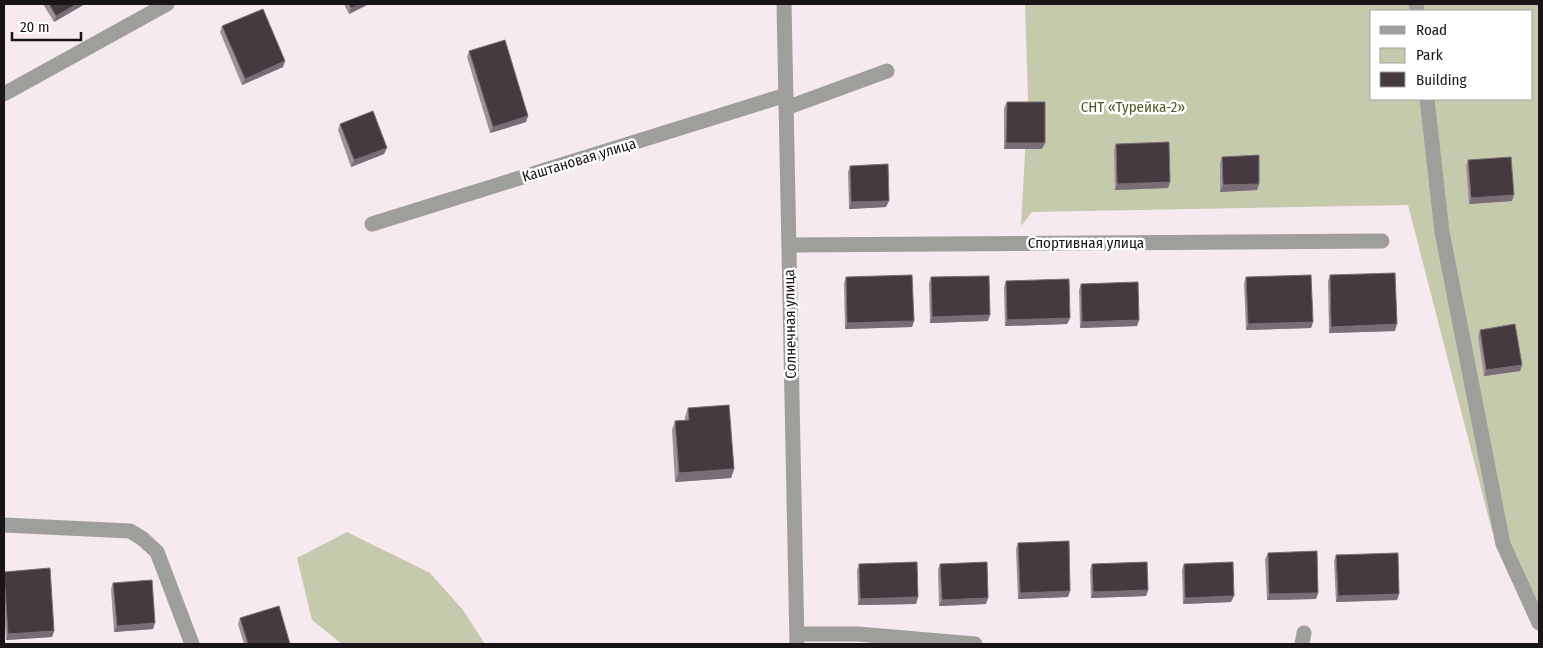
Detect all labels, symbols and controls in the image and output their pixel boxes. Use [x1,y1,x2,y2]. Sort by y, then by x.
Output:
scale bar [12,10,81,42]
legend [1370,10,1533,100]
text: 20 m [20,18,50,36]
text: Road [1416,21,1447,39]
text: Park [1416,46,1443,64]
text: Building [1416,71,1467,89]
park label: СНТ «Турейка-2» [1081,98,1185,116]
street label: Каштановая улица [520,134,638,186]
street label: Спортивная улица [1028,234,1144,252]
street label: Солнечная улица [780,269,800,379]

